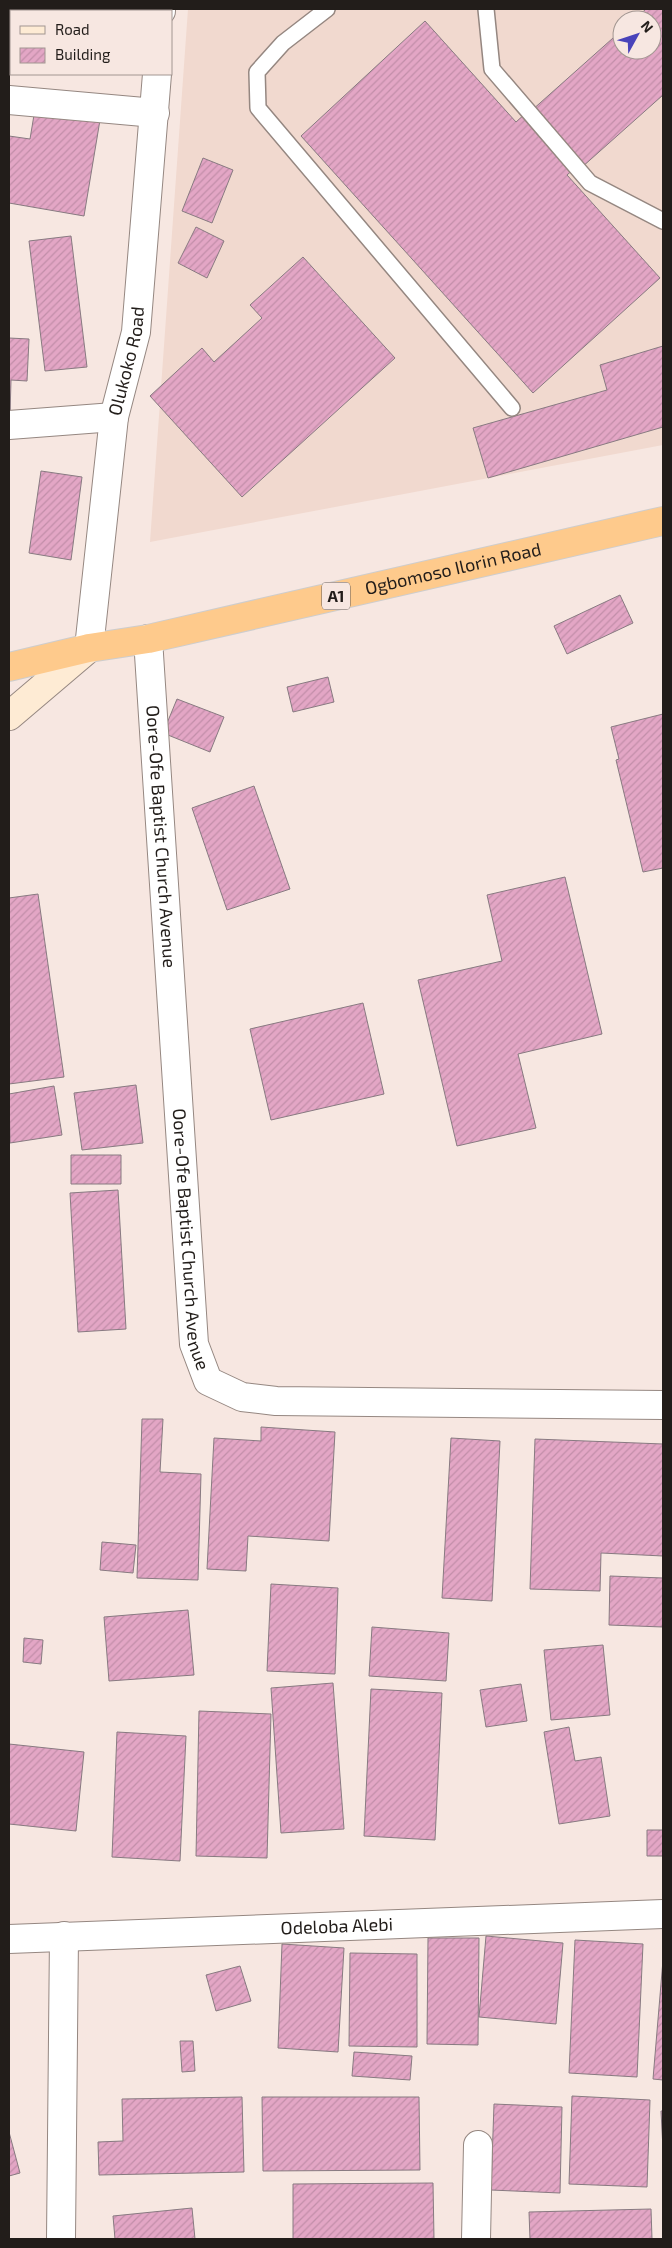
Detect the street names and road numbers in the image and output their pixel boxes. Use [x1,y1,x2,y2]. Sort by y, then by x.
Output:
street label: Olukoko Road [103,306,148,418]
street label: Ogbomoso Ilorin Road [363,537,543,599]
road number: A1 [322,582,350,610]
street label: Oore-Ofe Baptist Church Avenue [142,704,181,969]
street label: Oore-Ofe Baptist Church Avenue [169,1107,215,1373]
street label: Odeloba Alebi [280,1912,393,1939]

